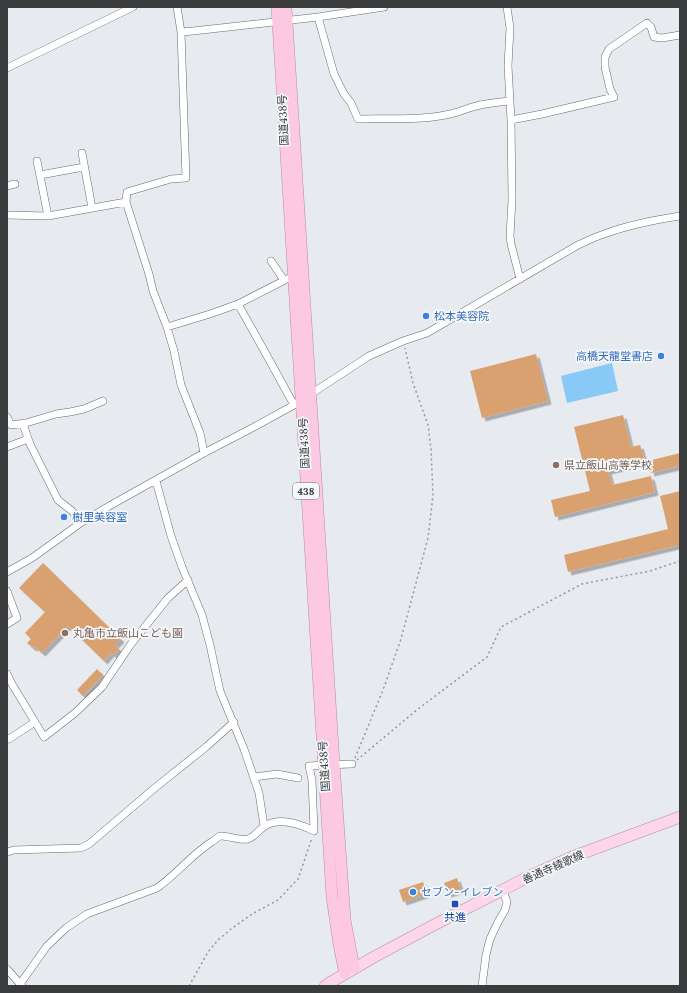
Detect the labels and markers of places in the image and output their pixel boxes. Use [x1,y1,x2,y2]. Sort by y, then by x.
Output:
place label: 松本美容院 [434,309,489,323]
marker: 松本美容院 [421,311,431,321]
place label: 高橋天龍堂書店 [576,349,653,363]
marker: 高橋天龍堂書店 [656,351,666,361]
place label: 県立飯山高等学校 [564,458,652,472]
marker: 県立飯山高等学校 [551,460,561,470]
place label: 樹里美容室 [72,510,127,524]
marker: 樹里美容室 [59,512,69,522]
place label: 丸亀市立飯山こども園 [73,626,183,640]
marker: 丸亀市立飯山こども園 [60,628,70,638]
place label: セブン-イレブン [421,885,503,899]
marker: セブン-イレブン [408,887,418,897]
marker: 共進 [450,899,460,909]
place label: 共進 [444,910,466,924]

